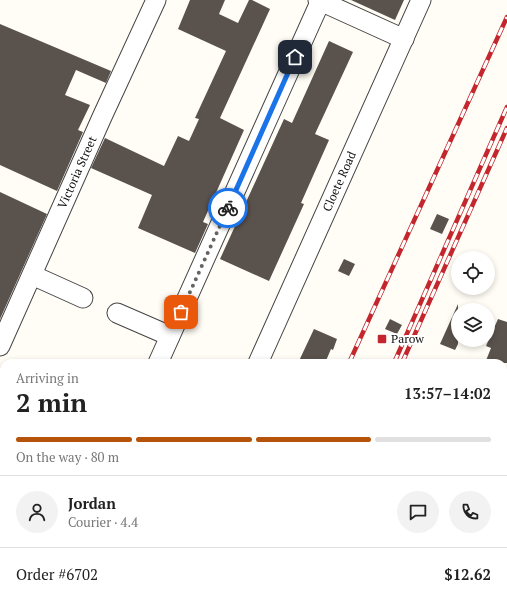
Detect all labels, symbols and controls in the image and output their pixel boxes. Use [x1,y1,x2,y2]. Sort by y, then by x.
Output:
pin [278,40,312,74]
icon: home [284,46,306,68]
street label: Victoria Street [54,133,100,211]
street label: Cloete Road [319,149,359,214]
courier [208,188,248,228]
icon: bike [217,197,239,219]
map controls [451,251,495,347]
button: locate [451,251,495,295]
pin [164,295,198,329]
icon: bag [170,301,192,323]
button: layers [451,303,495,347]
place label: Parow [391,331,424,346]
marker: Parow [376,333,388,345]
text: Arriving in [16,369,79,387]
text: 13:57–14:02 [404,383,491,403]
text: 2 min [16,385,87,419]
text: On the way · 80 m [16,448,119,466]
button: person [16,491,58,533]
button: chat [397,491,439,533]
button: phone [449,491,491,533]
text: Jordan [68,493,116,513]
text: Courier · 4.4 [68,513,138,531]
text: Order #6702 [16,564,98,584]
text: $12.62 [444,564,491,584]

